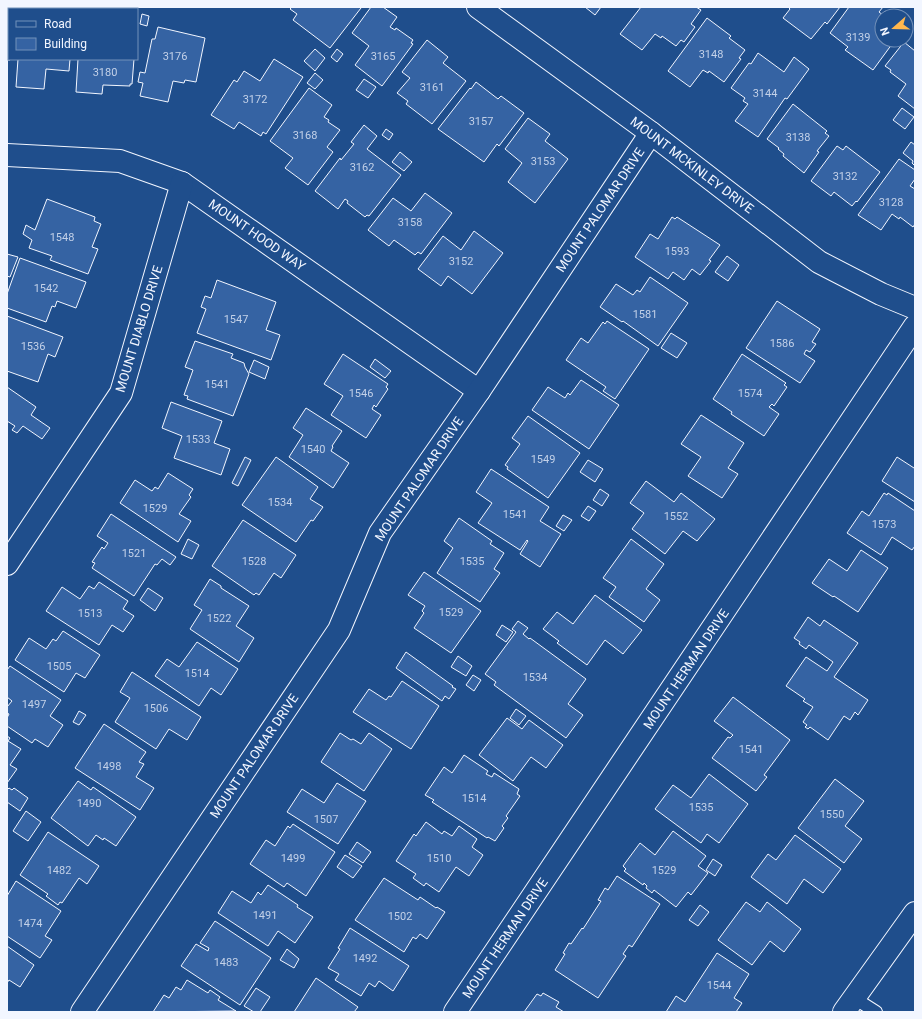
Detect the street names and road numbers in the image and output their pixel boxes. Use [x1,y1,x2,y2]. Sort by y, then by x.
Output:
street label: MOUNT MCKINLEY DRIVE [627,114,757,216]
street label: MOUNT PALOMAR DRIVE [553,145,647,275]
street label: MOUNT HOOD WAY [206,196,308,274]
street label: MOUNT DIABLO DRIVE [113,264,165,394]
street label: MOUNT PALOMAR DRIVE [372,414,466,544]
street label: MOUNT HERMAN DRIVE [640,606,732,732]
street label: MOUNT PALOMAR DRIVE [207,691,301,821]
street label: MOUNT HERMAN DRIVE [459,875,551,1001]

